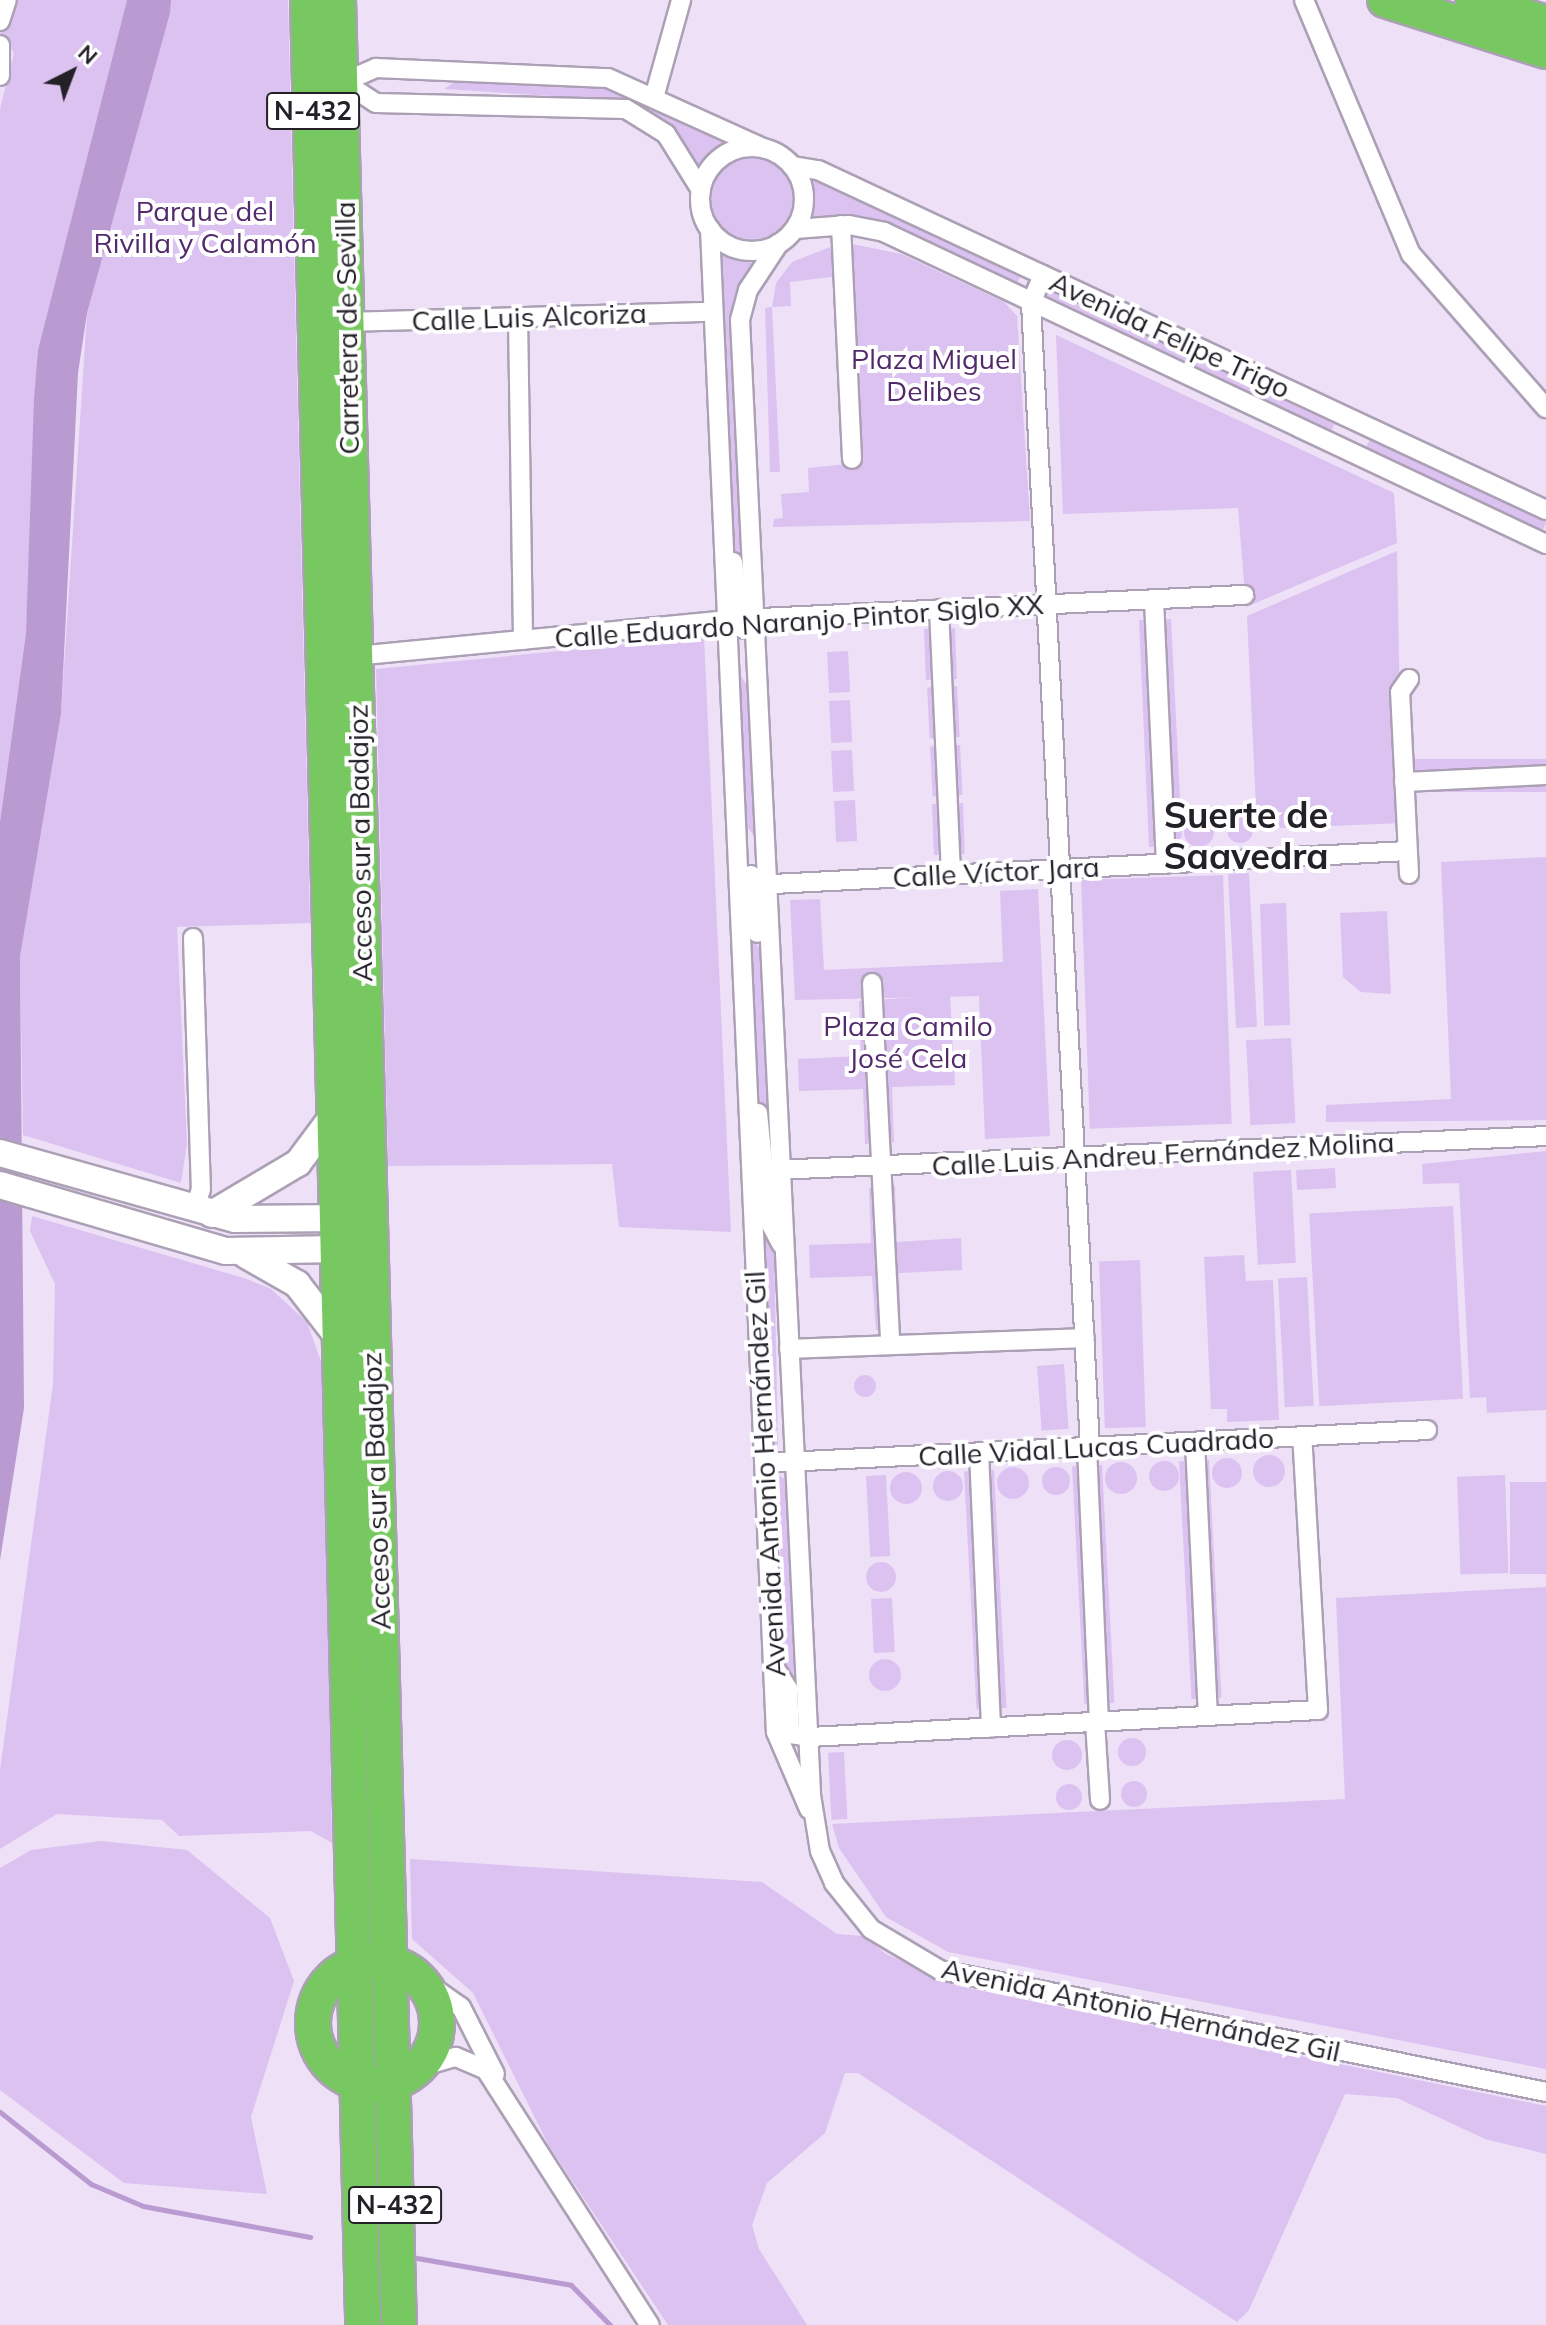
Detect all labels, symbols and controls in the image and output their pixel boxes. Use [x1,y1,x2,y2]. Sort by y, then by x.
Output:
north arrow [32,32,112,112]
text: N [73,38,104,70]
road number: N-432 [265,89,361,133]
park label: Parque del Rivilla y Calamón [93,194,317,260]
street label: Carretera de Sevilla [328,201,366,455]
street label: Avenida Felipe Trigo [1044,265,1296,405]
street label: Calle Luis Alcoriza [411,296,647,338]
park label: Plaza Miguel Delibes [851,342,1017,408]
street label: Calle Eduardo Naranjo Pintor Siglo XX [553,587,1045,655]
street label: Acceso sur a Badajoz [341,704,379,982]
district label: Suerte de Saavedra [1163,792,1329,877]
street label: Calle Víctor Jara [892,850,1100,894]
park label: Plaza Camilo José Cela [823,1009,993,1075]
street label: Calle Luis Andreu Fernández Molina [931,1125,1395,1183]
street label: Avenida Antonio Hernández Gil [738,1270,792,1678]
street label: Acceso sur a Badajoz [354,1351,398,1631]
street label: Calle Vidal Lucas Cuadrado [917,1421,1275,1473]
street label: Avenida Antonio Hernández Gil [939,1951,1343,2069]
road number: N-432 [347,2183,443,2227]

